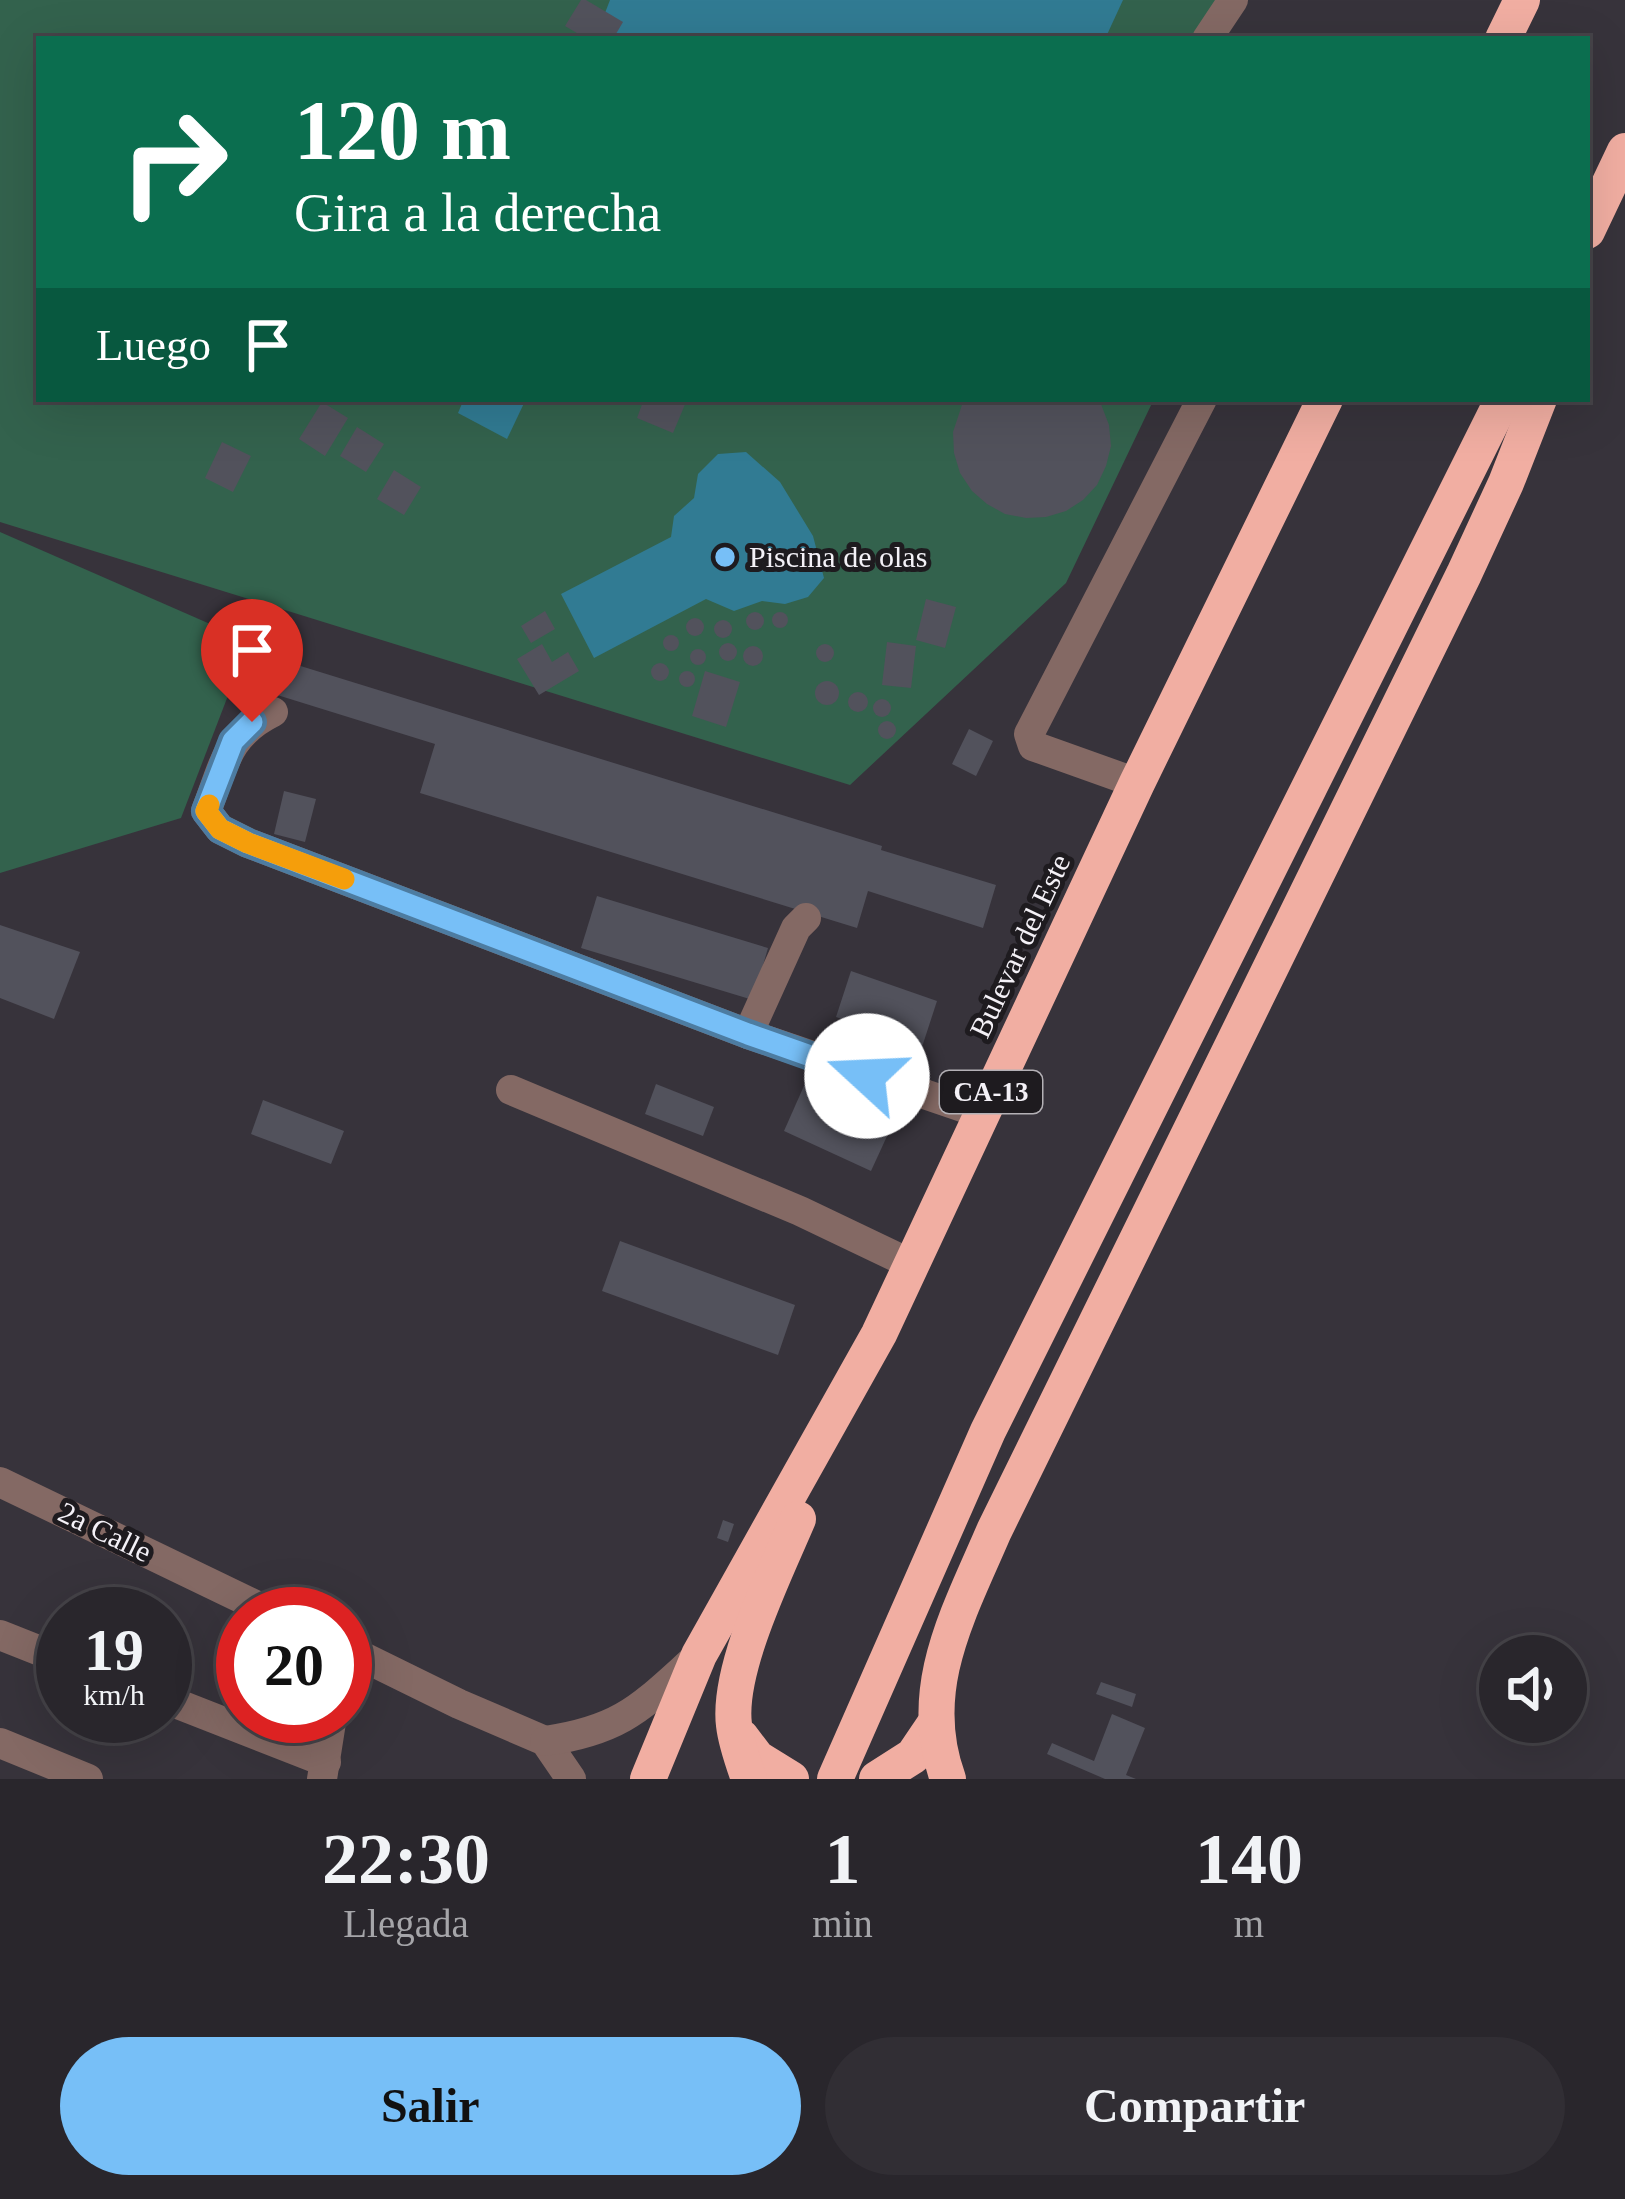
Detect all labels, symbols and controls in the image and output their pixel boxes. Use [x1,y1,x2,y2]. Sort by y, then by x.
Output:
icon: right [96,84,252,240]
text: 120 m [294,84,511,177]
text: Gira a la derecha [294,183,661,243]
icon: arrive [235,312,301,378]
text: Luego [96,320,211,370]
place label: Piscina de olas [749,540,927,573]
marker: Piscina de olas [712,544,738,570]
pin [201,599,303,722]
icon: arrive [219,617,285,683]
street label: Bulevar del Este [963,849,1076,1043]
position arrow [804,1013,930,1139]
road number: CA-13 [940,1071,1042,1113]
street label: 2a Calle [53,1495,157,1568]
speed limit sign: 20 [216,1587,372,1743]
text: 19 [84,1617,144,1683]
map controls [1479,1635,1587,1743]
button: sound [1479,1635,1587,1743]
text: km/h [83,1678,145,1711]
text: 22:30 [322,1819,490,1899]
text: 1 [824,1819,860,1899]
text: 140 [1195,1819,1303,1899]
text: Llegada [343,1902,469,1945]
text: min [812,1902,873,1945]
text: m [1234,1902,1264,1945]
button: Salir [60,2037,801,2175]
button: Compartir [825,2037,1565,2175]

